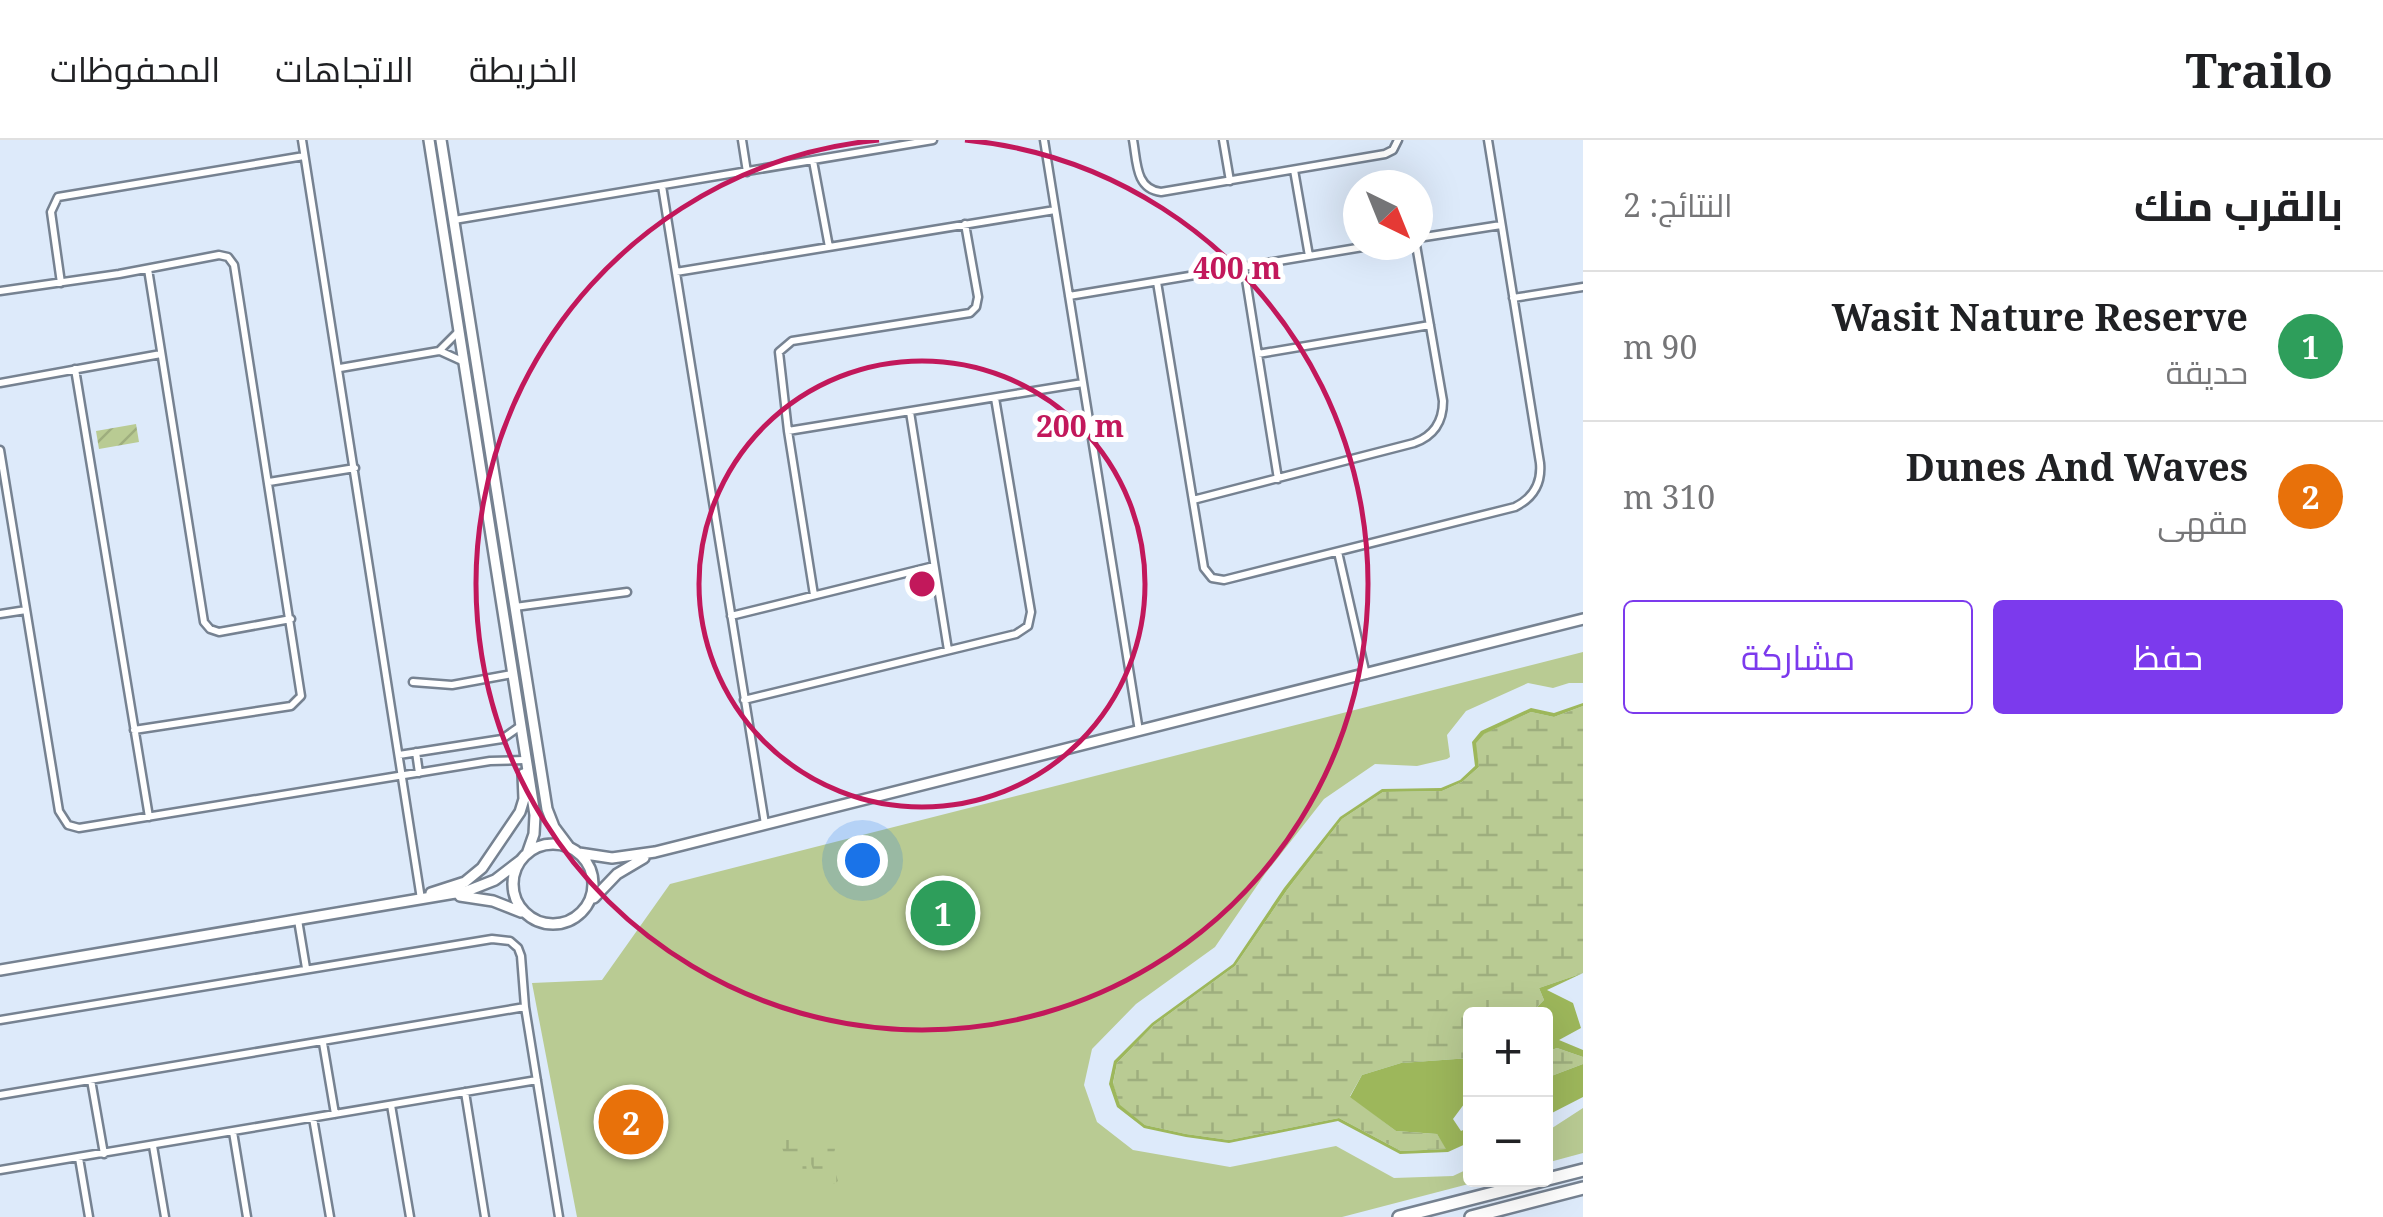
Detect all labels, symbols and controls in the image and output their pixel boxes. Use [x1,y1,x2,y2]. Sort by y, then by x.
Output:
text: Trailo [2185,37,2333,102]
text: المحفوظات [50,45,220,92]
text: الاتجاهات [275,45,414,92]
text: الخريطة [469,45,578,92]
north arrow [1343,170,1433,260]
text: بالقرب منك [2134,176,2343,233]
text: النتائج: 2 [1623,183,1733,226]
text: 400 m [1193,247,1281,288]
text: Wasit Nature Reserve [1832,290,2248,342]
text: 90 m [1623,325,1697,368]
text: 1 [2301,325,2320,368]
text: حديقة [2166,350,2248,393]
text: 200 m [1036,405,1124,446]
text: Dunes And Waves [1906,440,2248,492]
text: 310 m [1623,475,1715,518]
text: 2 [2301,475,2320,518]
text: مقهى [2158,500,2248,543]
centre of rings [904,566,940,602]
button: مشاركة [1623,600,1973,714]
button: حفظ [1993,600,2343,714]
your location [837,835,888,886]
pin: 1 [910,876,976,950]
map controls [1463,1007,1553,1187]
button: + [1463,1007,1553,1097]
pin: 2 [598,1084,664,1160]
button: − [1463,1097,1553,1187]

